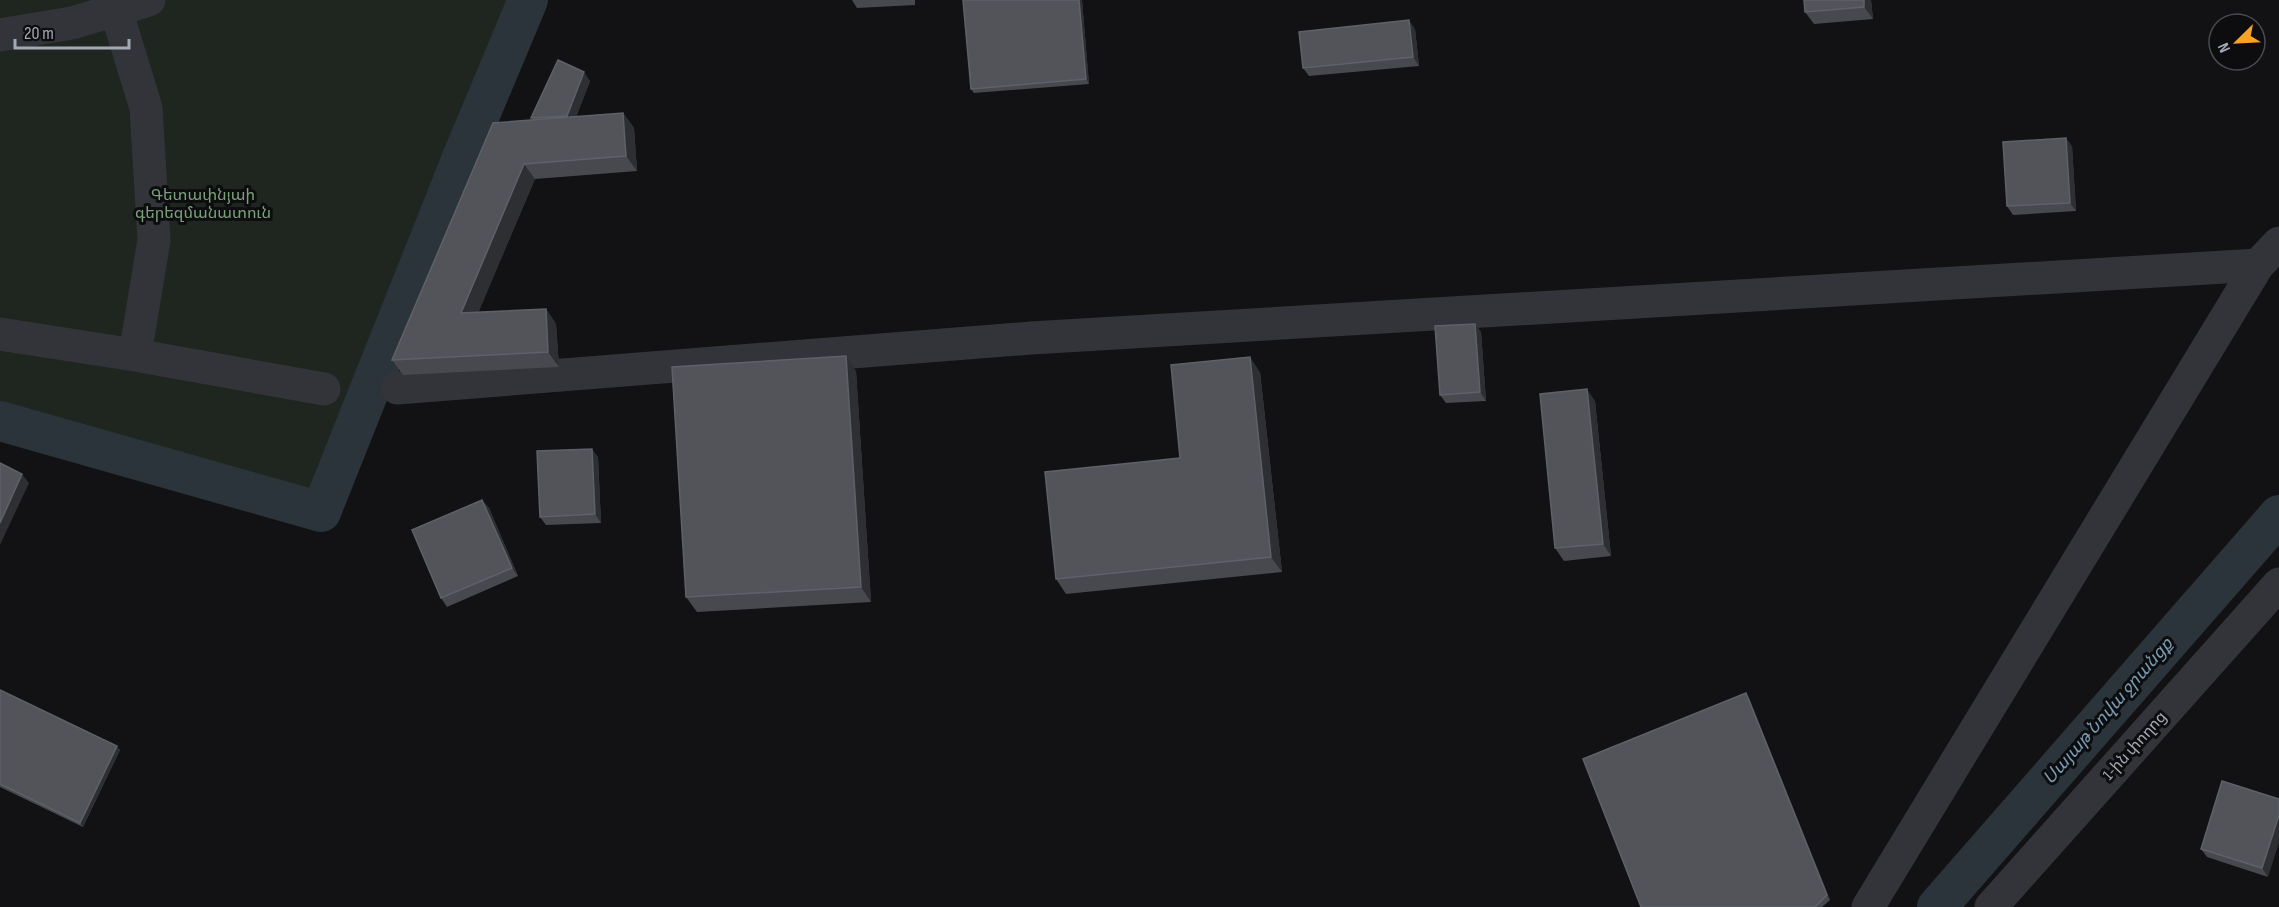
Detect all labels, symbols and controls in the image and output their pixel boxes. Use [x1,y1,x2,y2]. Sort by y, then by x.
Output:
scale bar [15,12,129,50]
north arrow [2207,12,2267,72]
text: 20 m [24,23,54,44]
text: N [2214,40,2235,55]
park label: Գետափնյաի գերեզմանատուն [135,186,271,223]
water label: Սայաթ Նովա ջրանցք [2039,633,2178,788]
street label: 1-ին փողոց [2099,708,2171,784]

